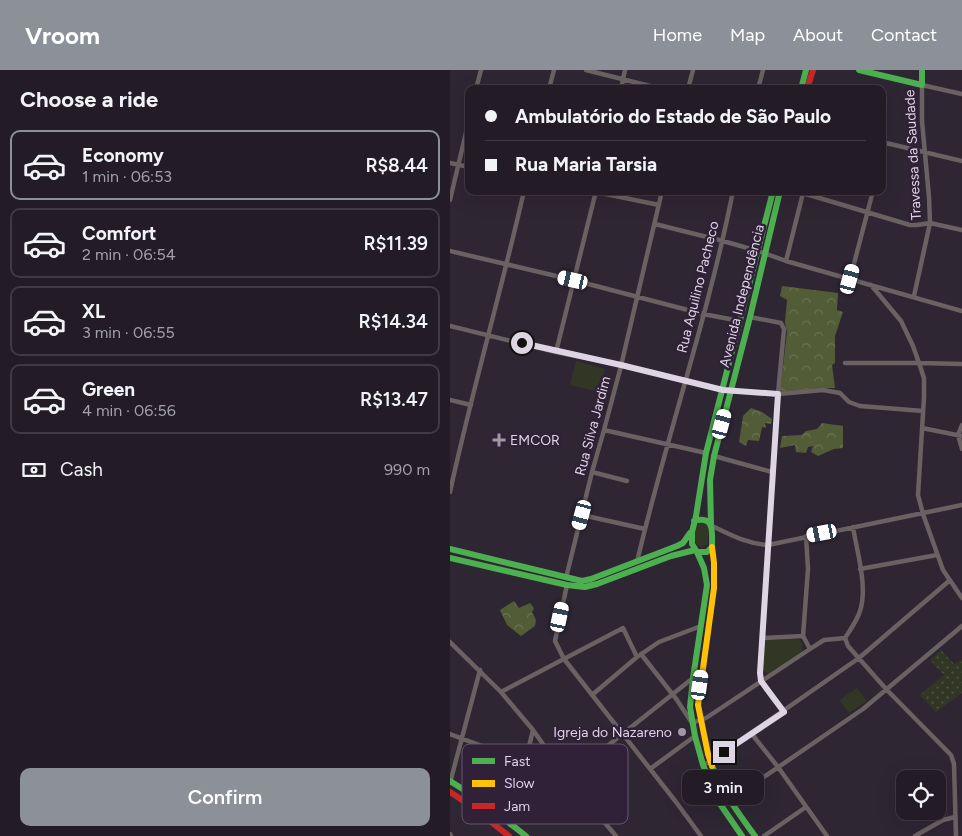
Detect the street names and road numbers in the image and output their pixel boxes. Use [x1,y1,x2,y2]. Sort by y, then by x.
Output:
street label: Travessa da Saudade [901,89,925,221]
street label: Rua Aquilino Pacheco [673,219,723,355]
street label: Avenida Independência [716,223,768,369]
street label: Rua Silva Jardim [572,374,614,478]

